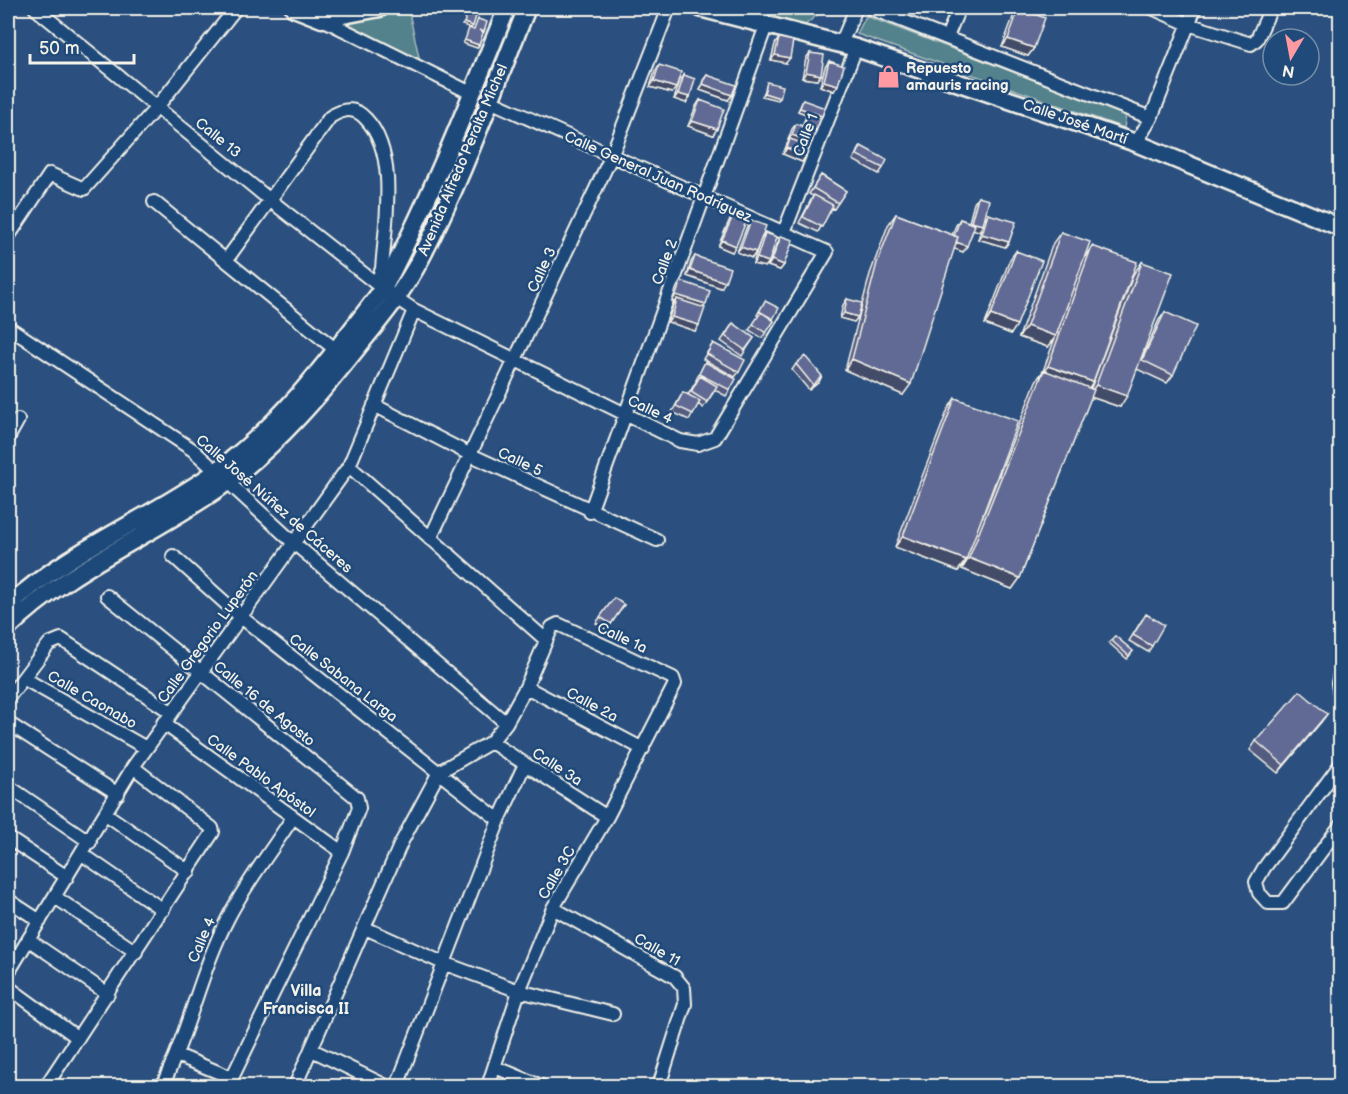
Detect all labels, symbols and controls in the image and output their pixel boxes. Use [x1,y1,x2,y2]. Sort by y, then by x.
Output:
scale bar [30,27,134,65]
north arrow [1261,27,1321,87]
text: 50 m [39,38,80,59]
place label: Repuesto amauris racing [906,59,1009,95]
text: N [1281,60,1296,81]
street label: Avenida Alfredo Peralta Michel [414,61,512,259]
shop icon: Repuesto amauris racing [875,64,901,90]
street label: Calle José Martí [1020,95,1130,149]
street label: Calle 1 [789,111,823,159]
street label: Calle 13 [191,114,245,162]
street label: Calle General Juan Rodríguez [561,127,756,227]
street label: Calle 2 [648,236,682,288]
street label: Calle 3 [523,244,561,296]
street label: Calle 4 [624,391,676,429]
street label: Calle José Núñez de Cáceres [192,431,357,578]
street label: Calle 5 [495,443,545,481]
street label: Calle Gregorio Luperón [153,567,263,707]
street label: Calle 1a [594,618,650,658]
street label: Calle Sabana Larga [285,630,401,726]
street label: Calle 16 de Agosto [209,657,319,751]
street label: Calle Caonabo [44,667,140,733]
street label: Calle 2a [563,683,621,727]
street label: Calle Pablo Apóstol [203,730,319,822]
street label: Calle 3a [528,744,586,790]
street label: Calle 3C [534,843,580,903]
street label: Calle 4 [184,914,220,966]
street label: Calle 11 [630,929,684,971]
district label: Villa Francisca II [263,982,349,1019]

